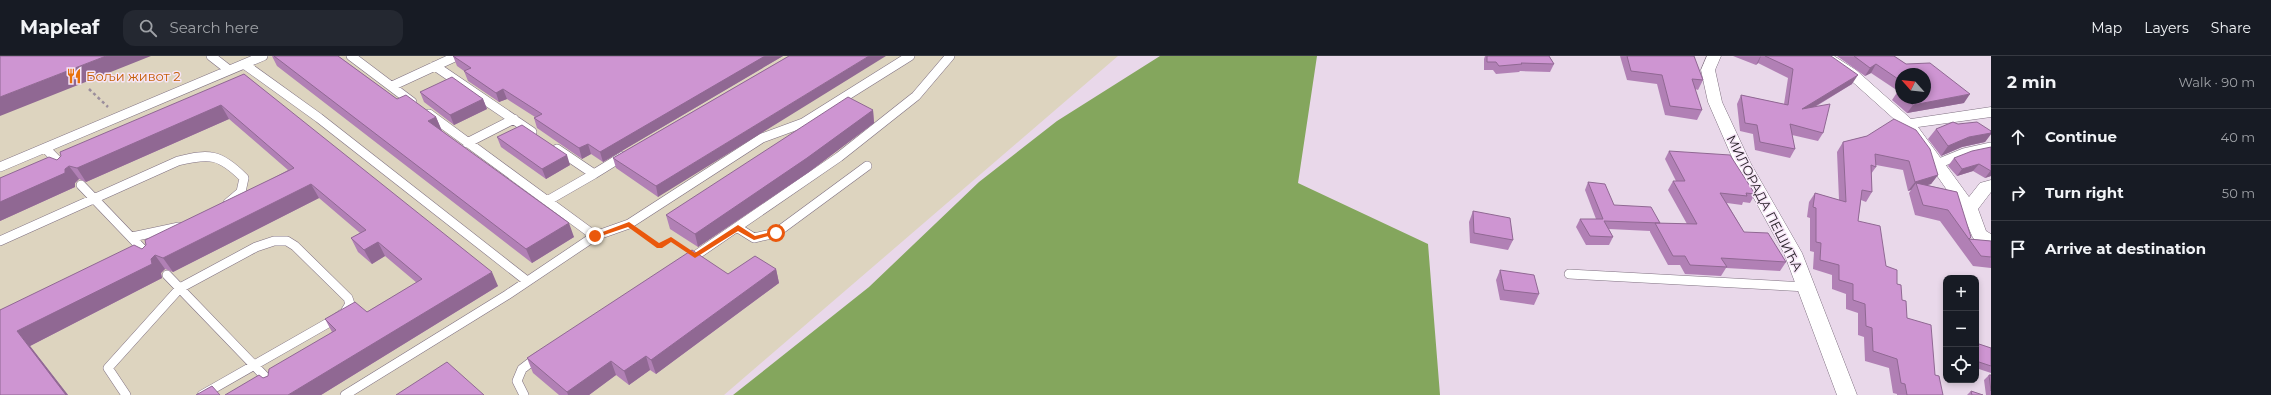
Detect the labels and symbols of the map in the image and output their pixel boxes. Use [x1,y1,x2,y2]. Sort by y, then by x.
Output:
restaurant icon: Бољи живот 2 [65,67,83,85]
place label: Бољи живот 2 [86,68,181,84]
north arrow [1895,68,1931,104]
street label: МИЛОРАДА ПЕШИЋА [1724,132,1807,274]
route start [767,224,785,242]
route end [586,227,604,245]

